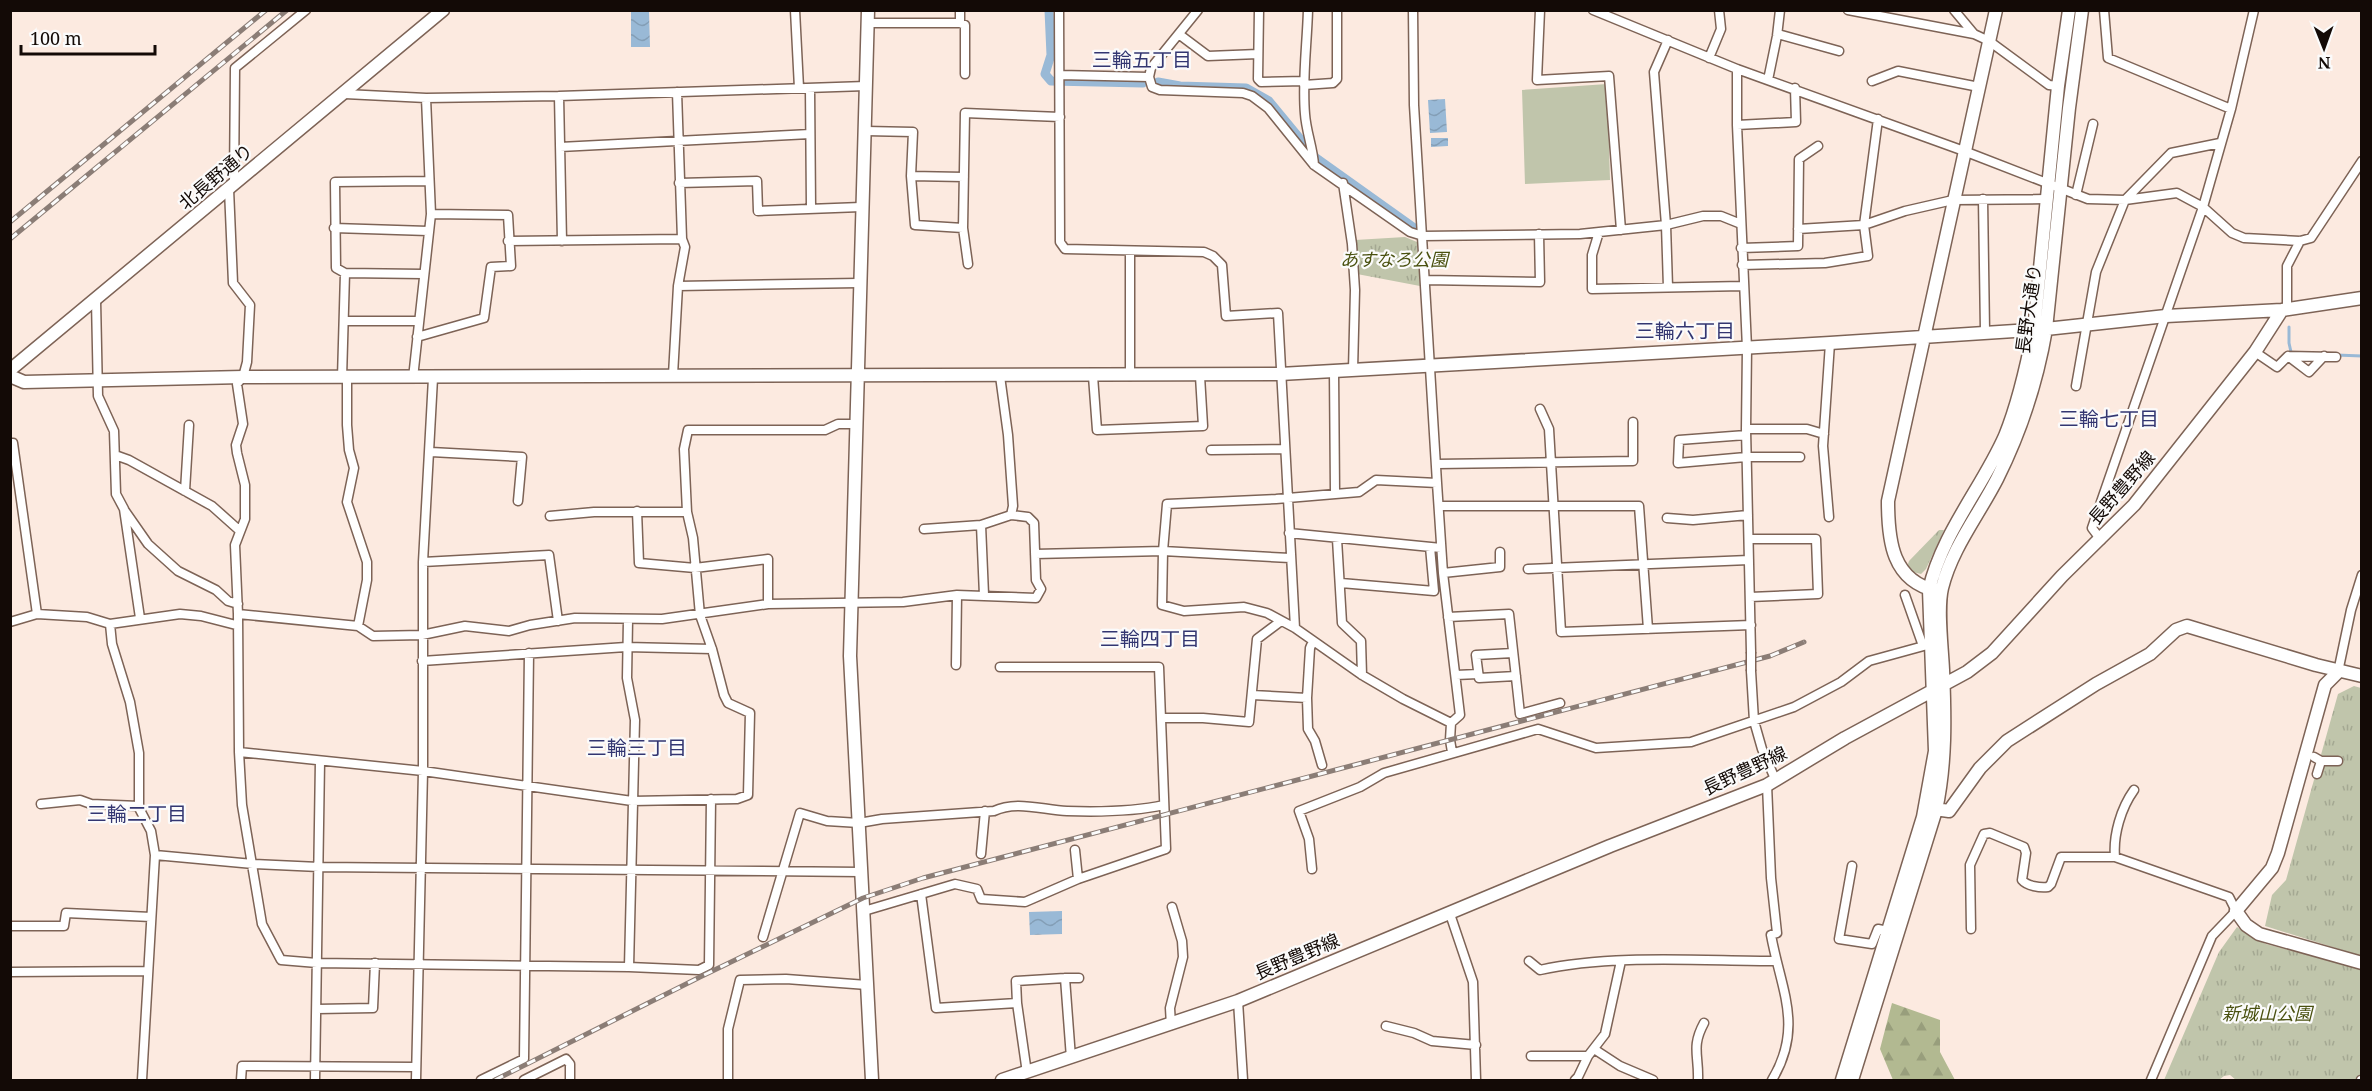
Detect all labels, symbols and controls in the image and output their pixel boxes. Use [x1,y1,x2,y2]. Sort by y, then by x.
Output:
scale bar [21,18,154,56]
north arrow [2294,18,2354,78]
text: 100 m [30,26,82,50]
district label: 三輪五丁目 [1092,46,1192,73]
text: N [2317,52,2331,74]
street label: 北長野通り [173,138,258,214]
park label: あすなろ公園 [1340,247,1451,271]
street label: 長野大通り [2010,263,2046,355]
district label: 三輪六丁目 [1635,317,1735,344]
district label: 三輪七丁目 [2059,405,2159,432]
street label: 長野豊野線 [2083,446,2160,529]
district label: 三輪四丁目 [1100,625,1200,652]
district label: 三輪三丁目 [587,734,687,761]
street label: 長野豊野線 [1699,740,1790,800]
district label: 三輪二丁目 [87,800,187,827]
street label: 長野豊野線 [1250,927,1343,985]
park label: 新城山公園 [2222,1001,2315,1025]

